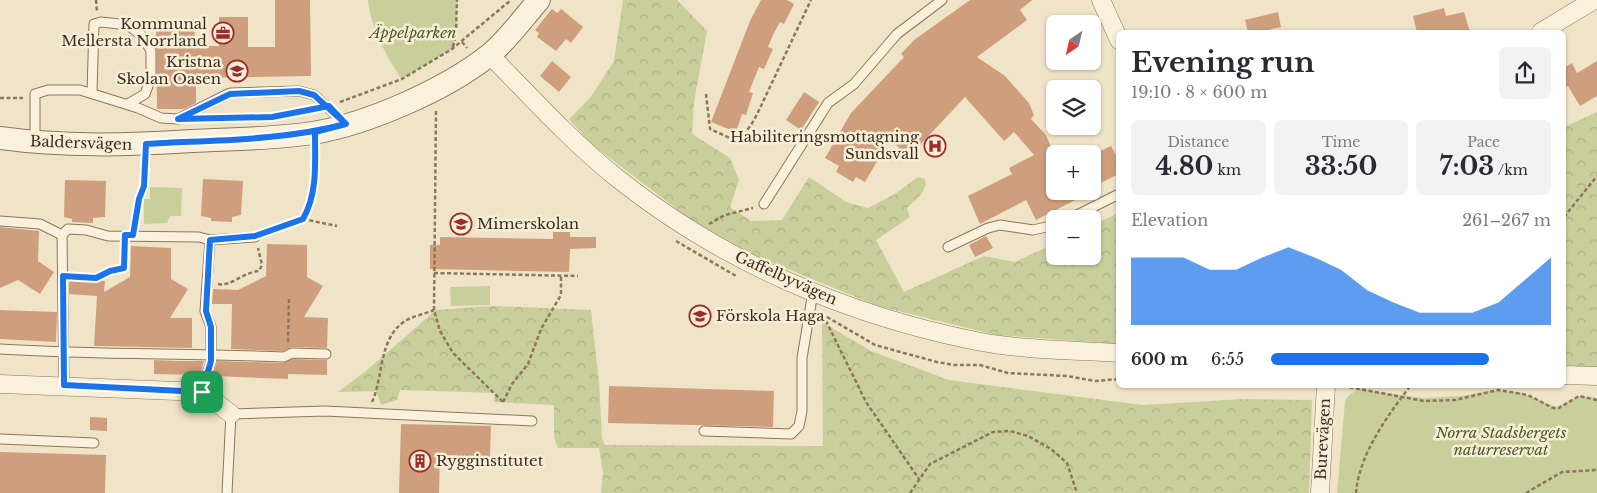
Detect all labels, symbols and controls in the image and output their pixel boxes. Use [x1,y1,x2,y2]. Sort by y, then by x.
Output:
place label: Kommunal Mellersta Norrland [61,14,207,50]
north arrow [1046,15,1101,70]
map controls [1046,15,1101,265]
office icon: Kommunal Mellersta Norrland [211,21,235,45]
park label: Äppelparken [368,23,456,42]
text: Evening run [1131,45,1315,80]
button: share [1499,47,1551,99]
place label: Kristna Skolan Oasen [117,52,222,88]
school or university icon: Kristna Skolan Oasen [225,59,249,83]
button: layers [1046,80,1101,135]
text: 19:10 · 8 × 600 m [1131,82,1267,102]
place label: Habiliteringsmottagning Sundsvall [730,127,920,163]
street label: Baldersvägen [30,131,133,154]
text: Distance [1167,133,1229,151]
text: Time [1322,133,1360,151]
text: Pace [1467,133,1500,151]
hospital icon: Habiliteringsmottagning Sundsvall [923,134,947,158]
button: + [1046,145,1101,200]
text: 4.80 [1156,151,1213,182]
text: 33:50 [1305,151,1377,182]
text: 7:03 [1439,151,1494,182]
text: km [1213,161,1241,179]
text: /km [1494,161,1528,179]
button: − [1046,210,1101,265]
text: Elevation [1131,210,1208,230]
text: 261–267 m [1462,210,1551,230]
school or university icon: Mimerskolan [449,212,473,236]
place label: Mimerskolan [477,214,579,233]
street label: Gaffelbyvägen [732,247,840,309]
school or university icon: Förskola Haga [688,304,712,328]
place label: Förskola Haga [716,306,825,325]
text: 600 m [1131,349,1188,369]
text: 6:55 [1211,349,1244,369]
pin [181,371,223,413]
icon: arrive [188,378,216,406]
street label: Burevägen [1311,398,1334,480]
park label: Norra Stadsbergets naturreservat [1434,423,1567,459]
building icon: Rygginstitutet [408,449,432,473]
place label: Rygginstitutet [436,451,544,470]

